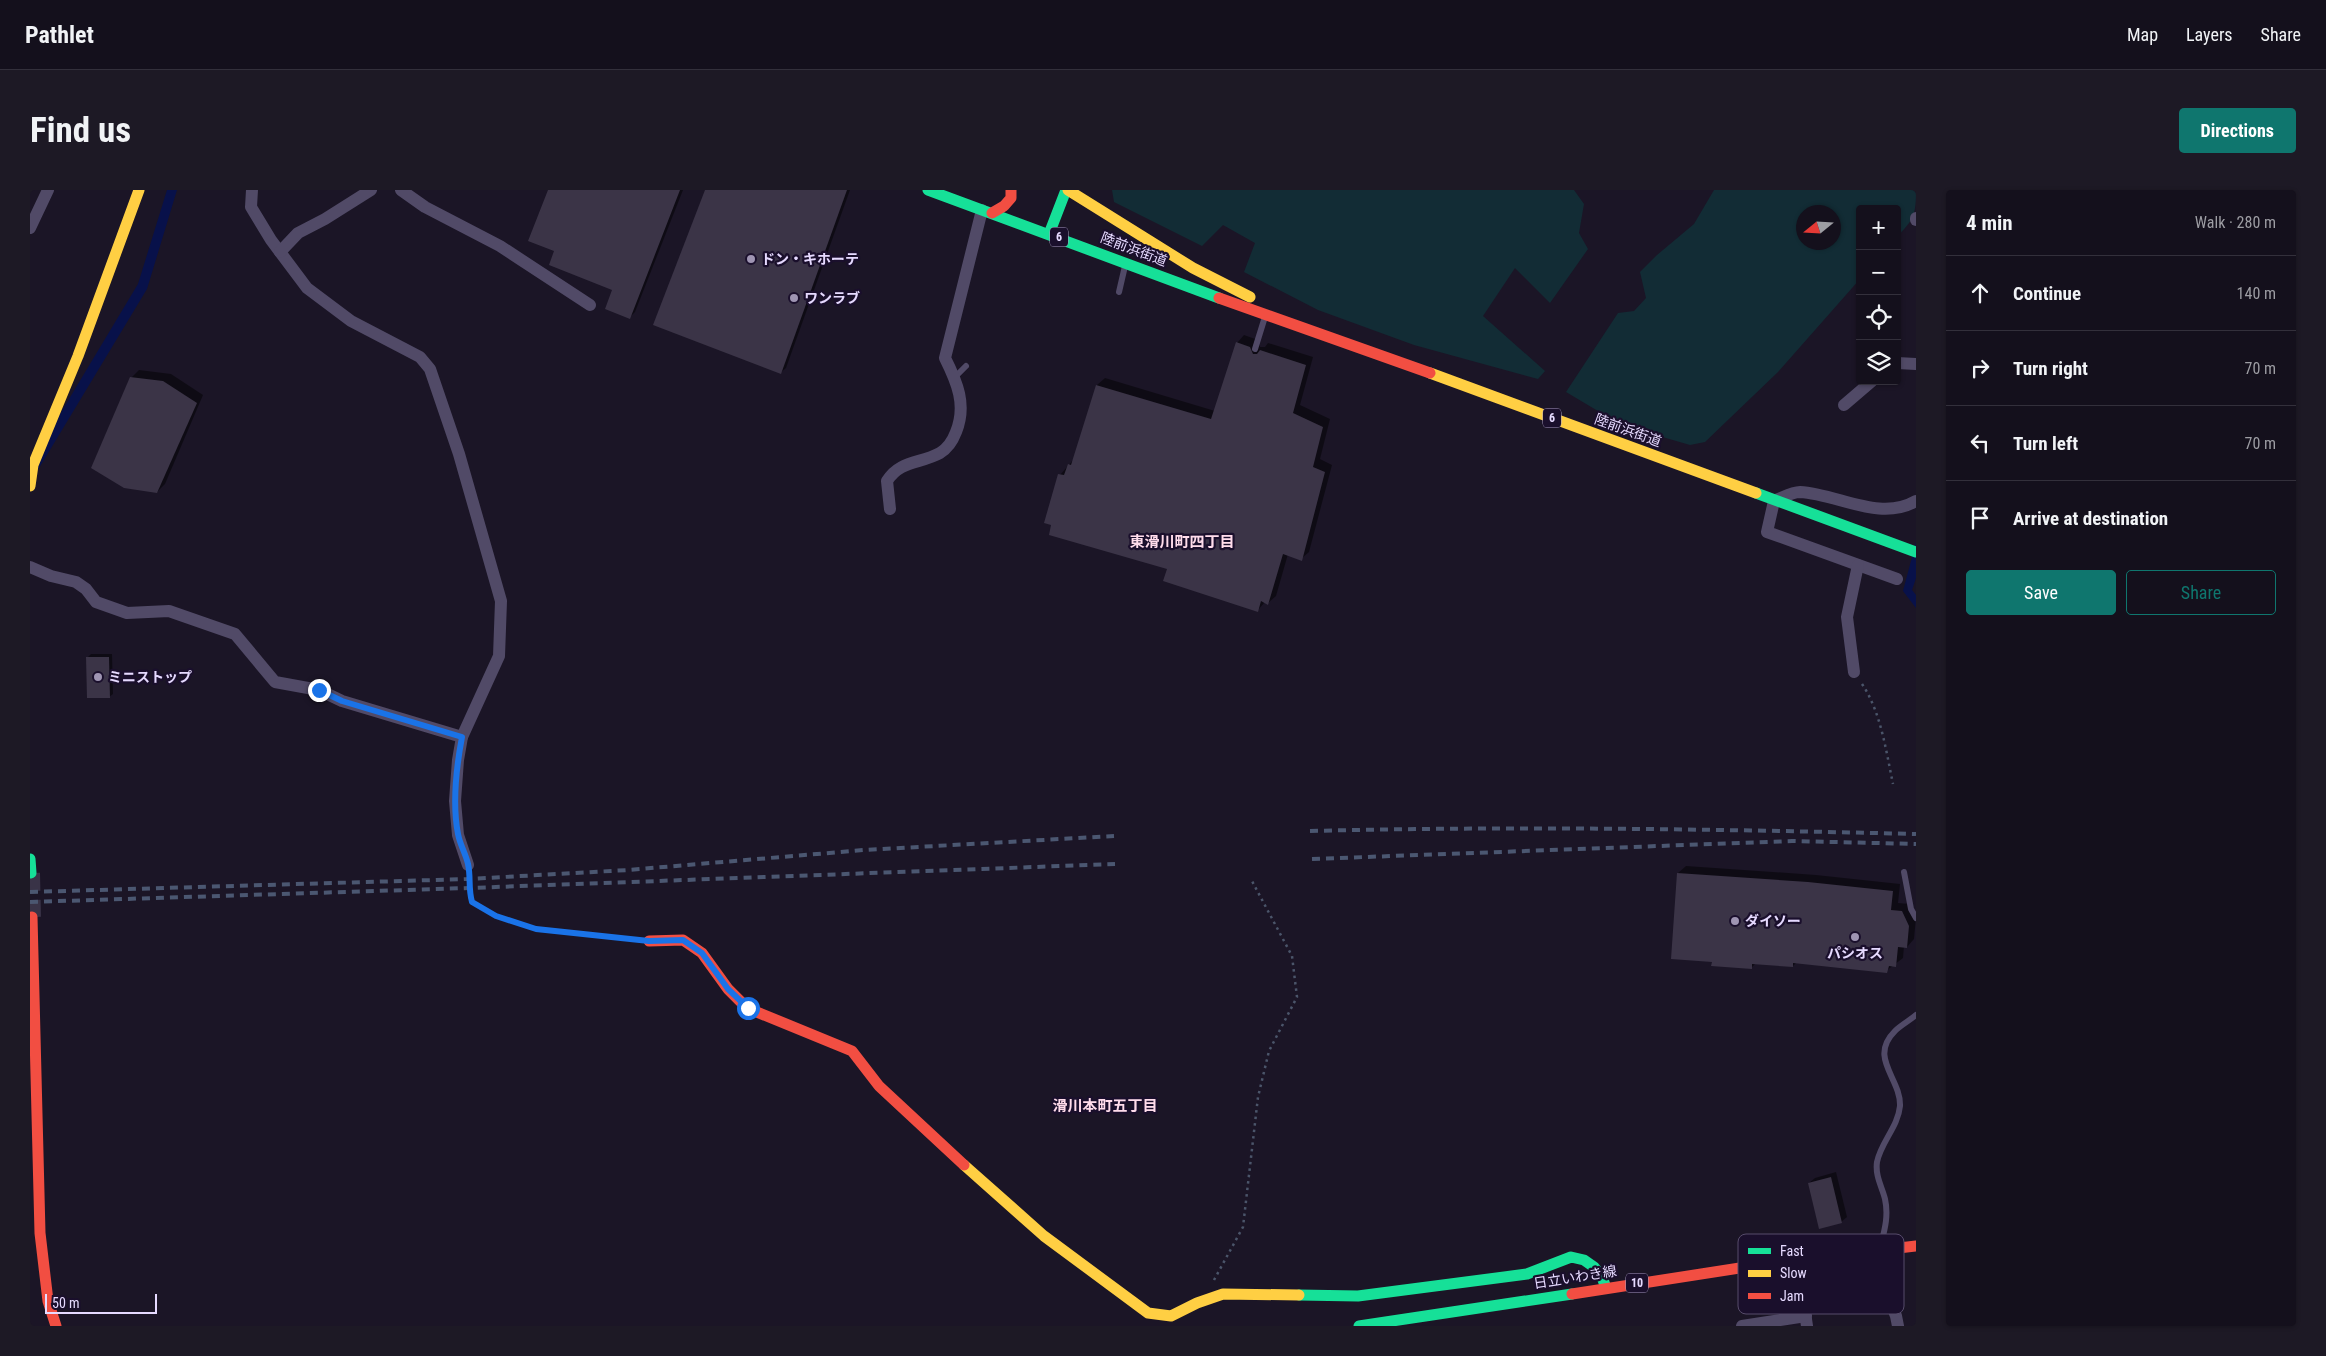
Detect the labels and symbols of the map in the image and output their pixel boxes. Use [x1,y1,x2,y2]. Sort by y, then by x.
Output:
north arrow [1796,205,1841,250]
road number: 6 [1050,228,1068,246]
street label: 陸前浜街道 [1098,229,1170,269]
place label: ドン・キホーテ [761,251,859,267]
marker: ドン・キホーテ [745,253,757,265]
place label: ワンラブ [804,290,860,306]
marker: ワンラブ [788,292,800,304]
road number: 6 [1543,408,1561,428]
street label: 陸前浜街道 [1592,411,1664,449]
district label: 東滑川町四丁目 [1129,533,1235,551]
place label: ミニストップ [108,669,192,685]
marker: ミニストップ [92,671,104,683]
route end [308,679,331,702]
place label: ダイソー [1745,913,1801,929]
marker: ダイソー [1729,915,1741,927]
marker: パシオス [1849,931,1861,943]
place label: パシオス [1827,945,1883,961]
route start [737,997,760,1020]
district label: 滑川本町五丁目 [1052,1097,1158,1115]
legend [1738,1234,1904,1314]
text: Fast [1780,1243,1804,1259]
street label: 日立いわき線 [1532,1263,1618,1291]
text: Slow [1780,1265,1807,1281]
road number: 10 [1626,1274,1648,1292]
text: Jam [1780,1288,1804,1304]
scale bar [45,1291,158,1314]

